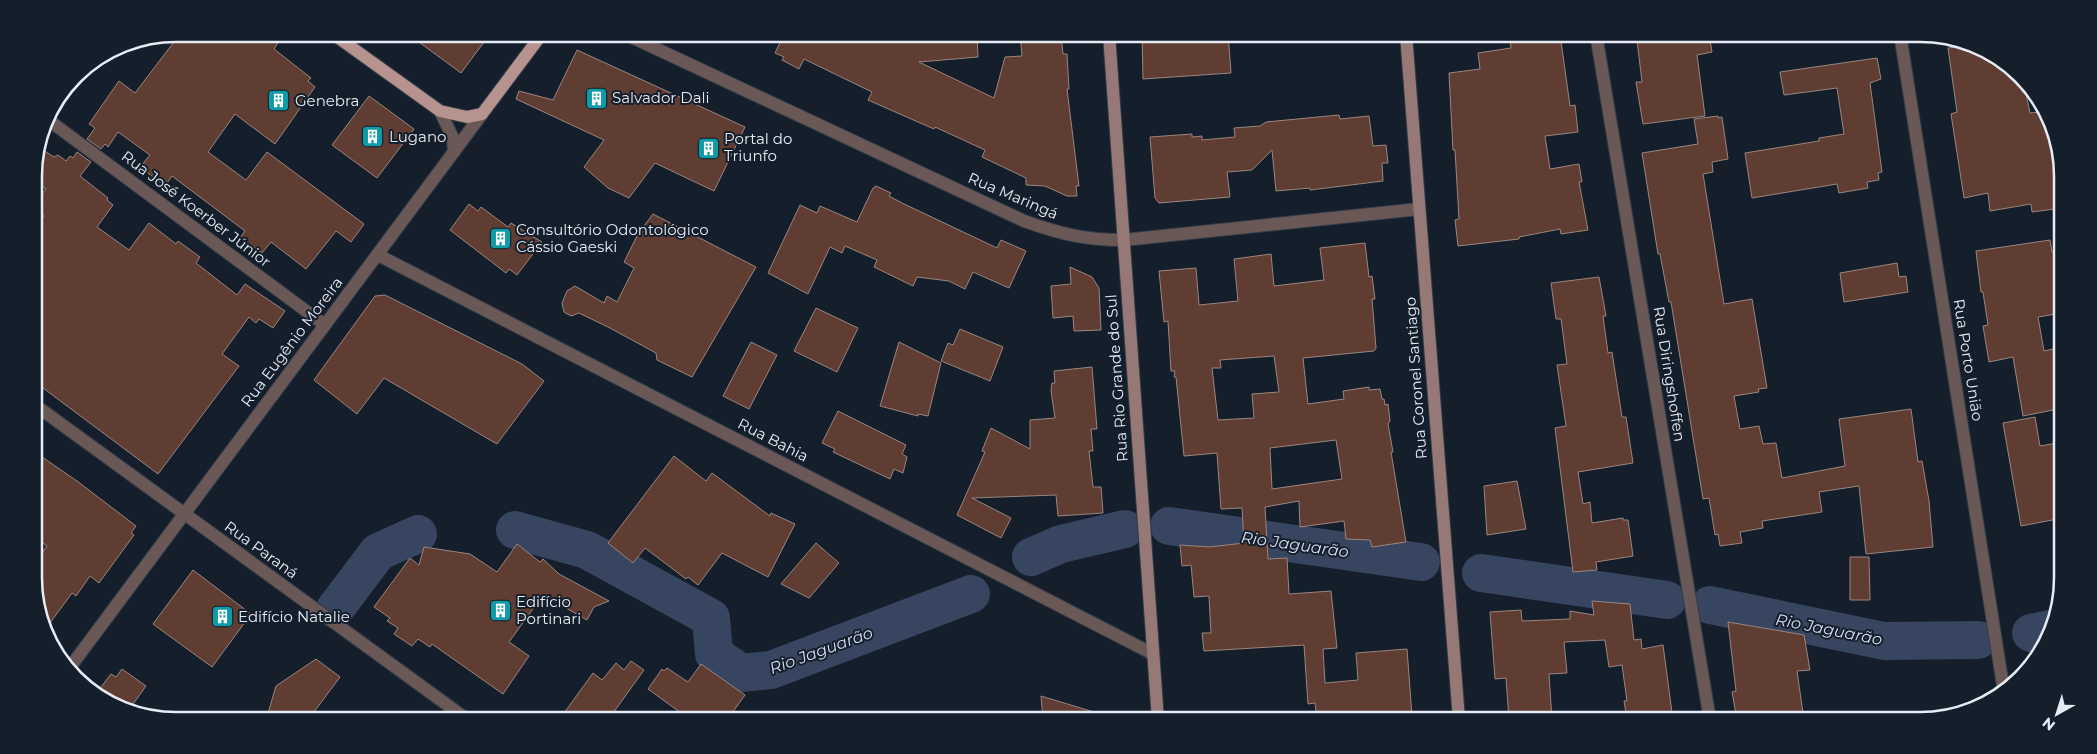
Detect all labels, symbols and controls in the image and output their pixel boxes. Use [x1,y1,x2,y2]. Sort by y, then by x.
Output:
building icon: Salvador Dali [584,86,608,110]
place label: Salvador Dali [612,88,710,107]
building icon: Genebra [267,89,291,113]
place label: Genebra [295,91,359,110]
building icon: Lugano [361,125,385,149]
place label: Lugano [389,127,446,146]
place label: Portal do Triunfo [724,129,792,165]
building icon: Portal do Triunfo [696,136,720,160]
street label: Rua José Koerber Júnior [118,146,275,271]
street label: Rua Maringá [965,168,1061,223]
place label: Consultório Odontológico Cássio Gaeski [516,220,709,256]
building icon: Consultório Odontológico Cássio Gaeski [488,227,512,251]
street label: Rua Eugênio Moreira [237,273,347,410]
street label: Rua Rio Grande do Sul [1101,294,1132,462]
street label: Rua Coronel Santiago [1400,296,1431,460]
street label: Rua Porto União [1949,297,1988,422]
street label: Rua Diringshoffen [1649,305,1690,443]
street label: Rua Bahia [735,414,812,465]
street label: Rua Paraná [221,517,302,583]
water label: Rio Jaguarão [1240,528,1350,561]
place label: Edifício Portinari [516,592,581,628]
building icon: Edifício Portinari [488,599,512,623]
building icon: Edifício Natalie [210,605,234,629]
place label: Edifício Natalie [238,607,350,626]
water label: Rio Jaguarão [1774,610,1884,649]
water label: Rio Jaguarão [767,623,875,678]
north arrow [2032,689,2082,739]
text: N [2039,714,2059,735]

